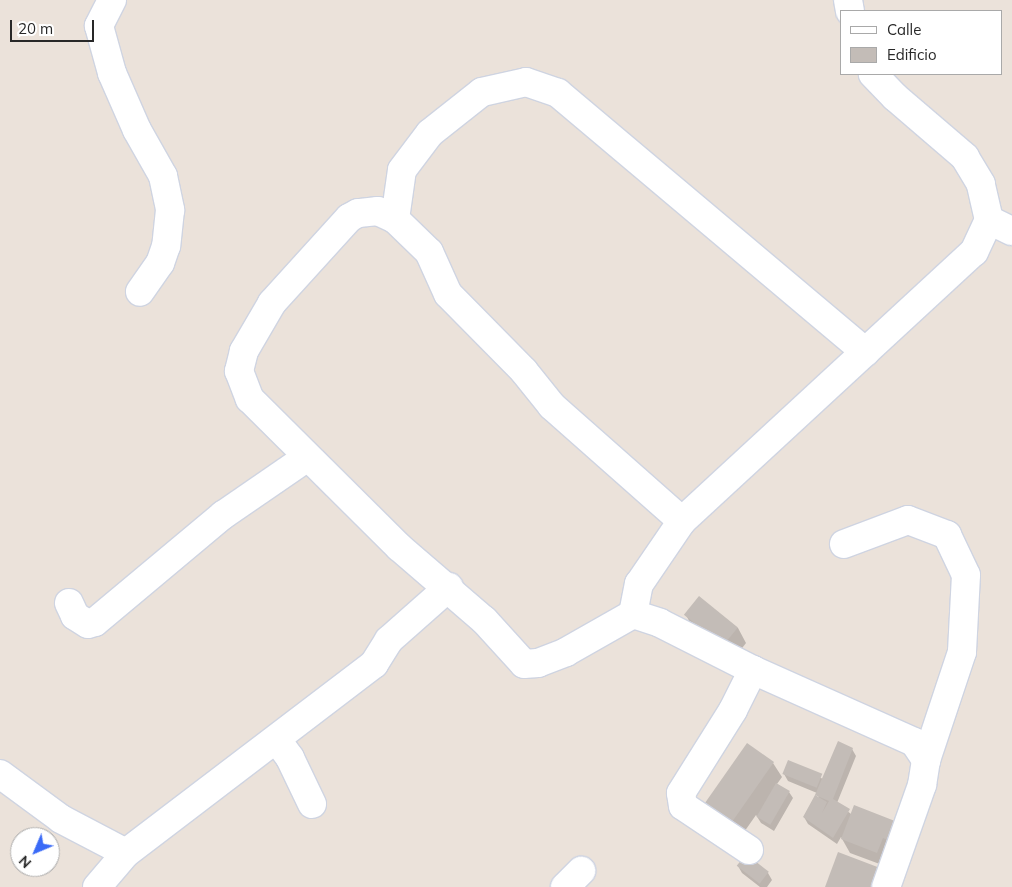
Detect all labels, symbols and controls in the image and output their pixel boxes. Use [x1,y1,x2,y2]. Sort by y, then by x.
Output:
scale bar [12,10,96,42]
legend [840,10,1002,75]
text: 20 m [18,19,53,38]
text: Calle [887,20,921,39]
text: Edificio [887,45,937,64]
north arrow [10,827,60,877]
text: N [15,852,35,872]

